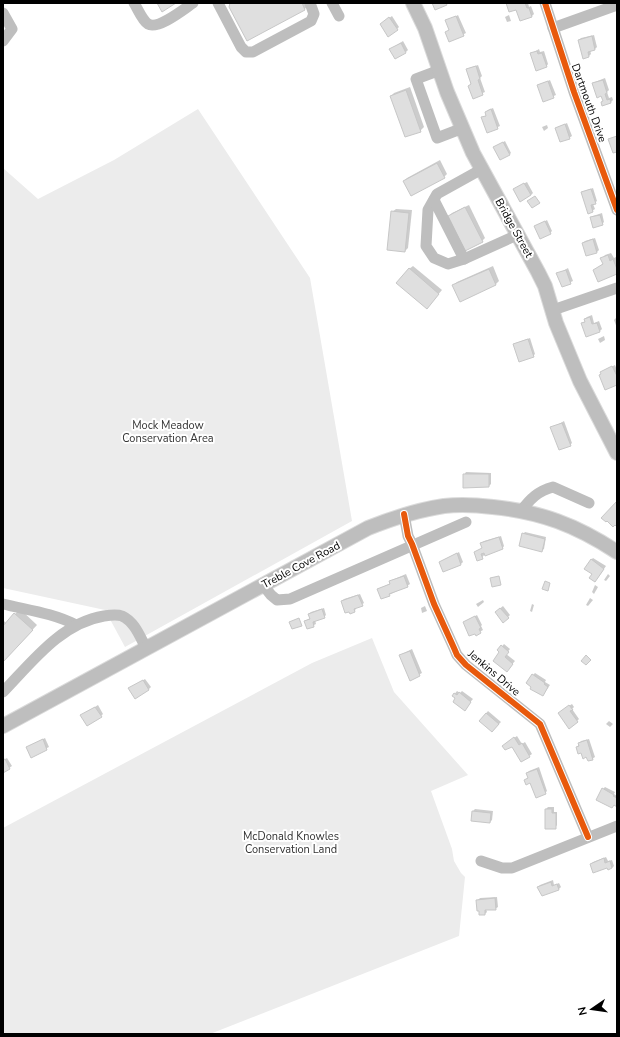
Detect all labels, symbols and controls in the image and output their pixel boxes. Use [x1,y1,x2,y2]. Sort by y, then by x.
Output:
street label: Dartmouth Drive [568,62,610,145]
street label: Bridge Street [492,196,537,260]
park label: Mock Meadow Conservation Area [122,418,214,446]
street label: Treble Cove Road [259,538,343,592]
street label: Jenkins Drive [464,646,524,699]
park label: McDonald Knowles Conservation Land [243,829,339,857]
north arrow [572,989,612,1029]
text: N [575,1005,591,1017]

